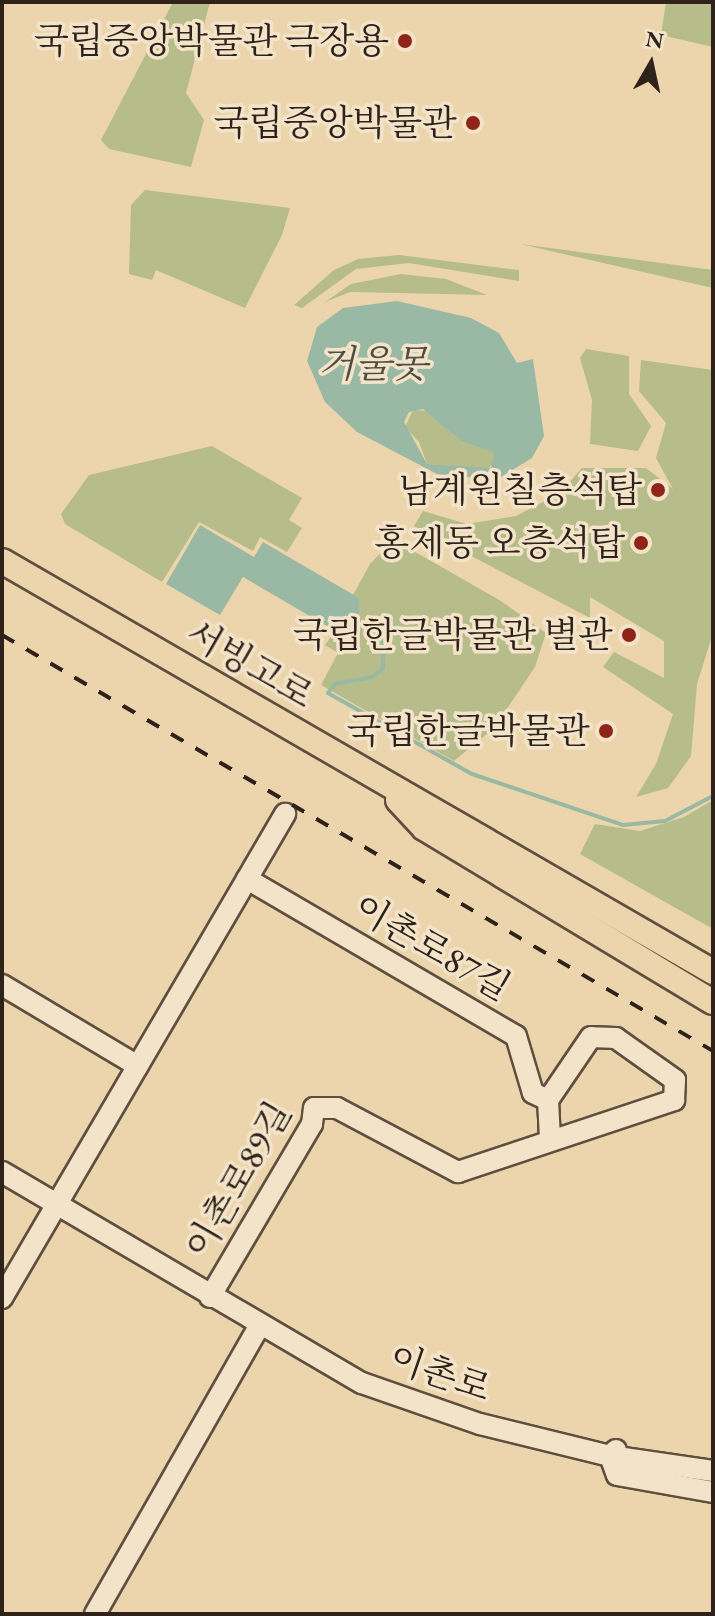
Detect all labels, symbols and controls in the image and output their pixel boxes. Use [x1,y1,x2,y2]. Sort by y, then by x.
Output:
place label: 국립중앙박물관 극장용 [34,19,389,63]
north arrow [611,24,691,104]
text: N [644,24,666,56]
marker: 국립중앙박물관 극장용 [396,32,414,50]
place label: 국립중앙박물관 [214,101,457,145]
marker: 국립중앙박물관 [464,114,482,132]
water label: 거울못 [318,341,428,387]
place label: 남계원칠층석탑 [399,468,642,512]
marker: 남계원칠층석탑 [649,481,667,499]
place label: 홍제동 오층석탑 [374,521,625,565]
marker: 홍제동 오층석탑 [632,534,650,552]
street label: 서빙고로 [179,611,321,717]
place label: 국립한글박물관 별관 [293,613,613,657]
marker: 국립한글박물관 별관 [620,626,638,644]
place label: 국립한글박물관 [347,709,590,753]
marker: 국립한글박물관 [597,722,615,740]
street label: 이촌로87길 [346,885,518,1009]
street label: 이촌로89길 [176,1094,300,1266]
street label: 이촌로 [384,1336,496,1410]

